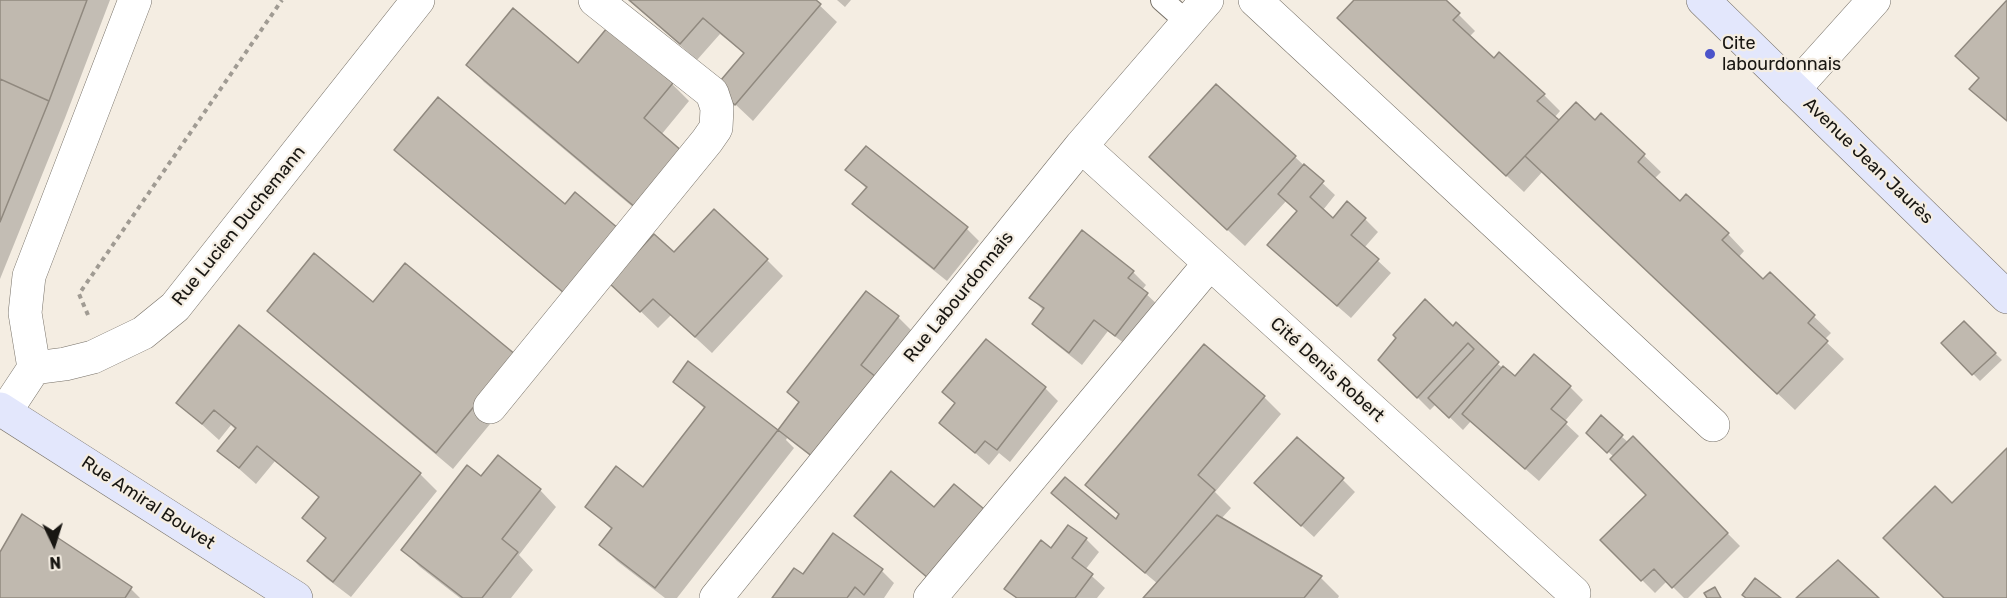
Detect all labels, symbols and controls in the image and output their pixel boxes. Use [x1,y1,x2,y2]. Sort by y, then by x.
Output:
place label: Cite labourdonnais [1722,33,1841,76]
marker: Cite labourdonnais [1703,47,1717,61]
street label: Avenue Jean Jaurès [1799,93,1937,229]
street label: Rue Lucien Duchemann [168,142,310,310]
street label: Rue Labourdonnais [900,227,1018,367]
street label: Cité Denis Robert [1266,313,1388,427]
street label: Rue Amiral Bouvet [77,452,219,554]
north arrow [24,514,84,574]
text: N [49,553,62,572]

